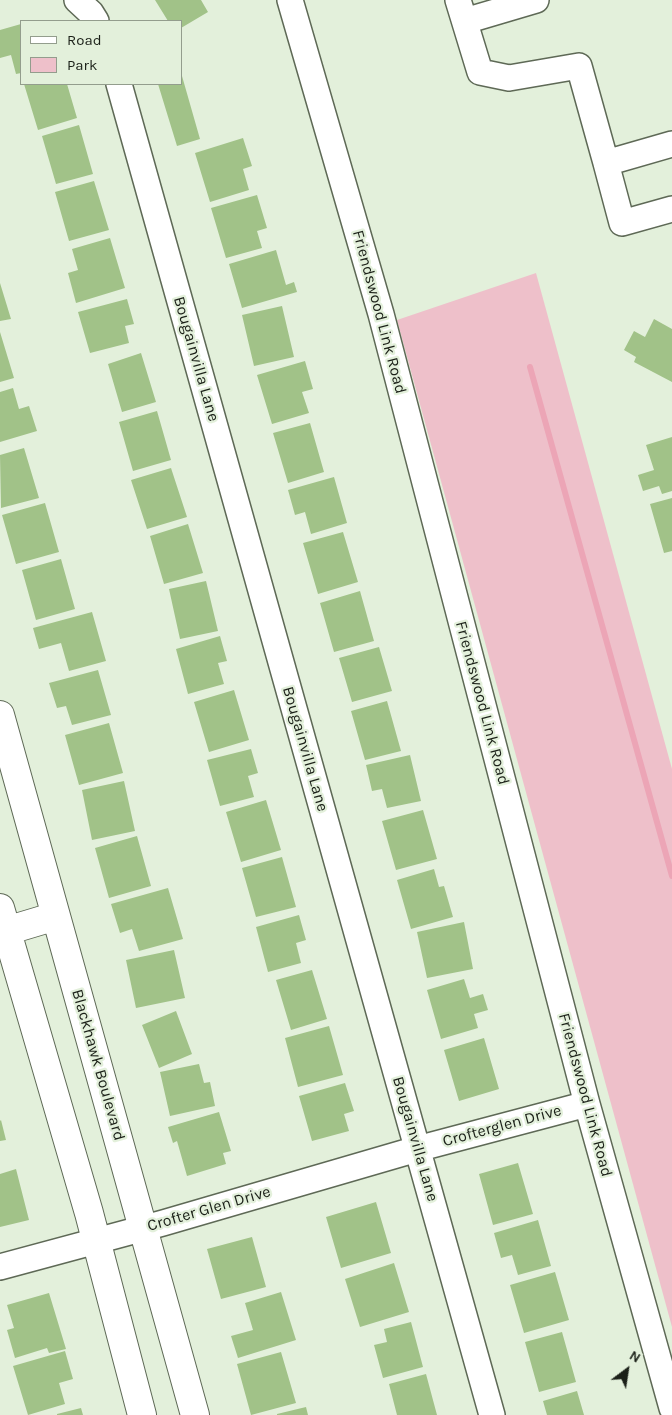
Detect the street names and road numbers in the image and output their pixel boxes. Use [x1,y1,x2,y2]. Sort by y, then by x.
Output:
street label: Friendswood Link Road [348,228,410,396]
street label: Bougainvilla Lane [169,294,223,424]
street label: Friendswood Link Road [451,619,513,787]
street label: Bougainvilla Lane [278,684,332,814]
street label: Blackhawk Boulevard [67,987,129,1143]
street label: Friendswood Link Road [554,1011,616,1179]
street label: Bougainvilla Lane [388,1074,442,1204]
street label: Crofterglen Drive [441,1101,563,1151]
street label: Crofter Glen Drive [145,1182,273,1236]

